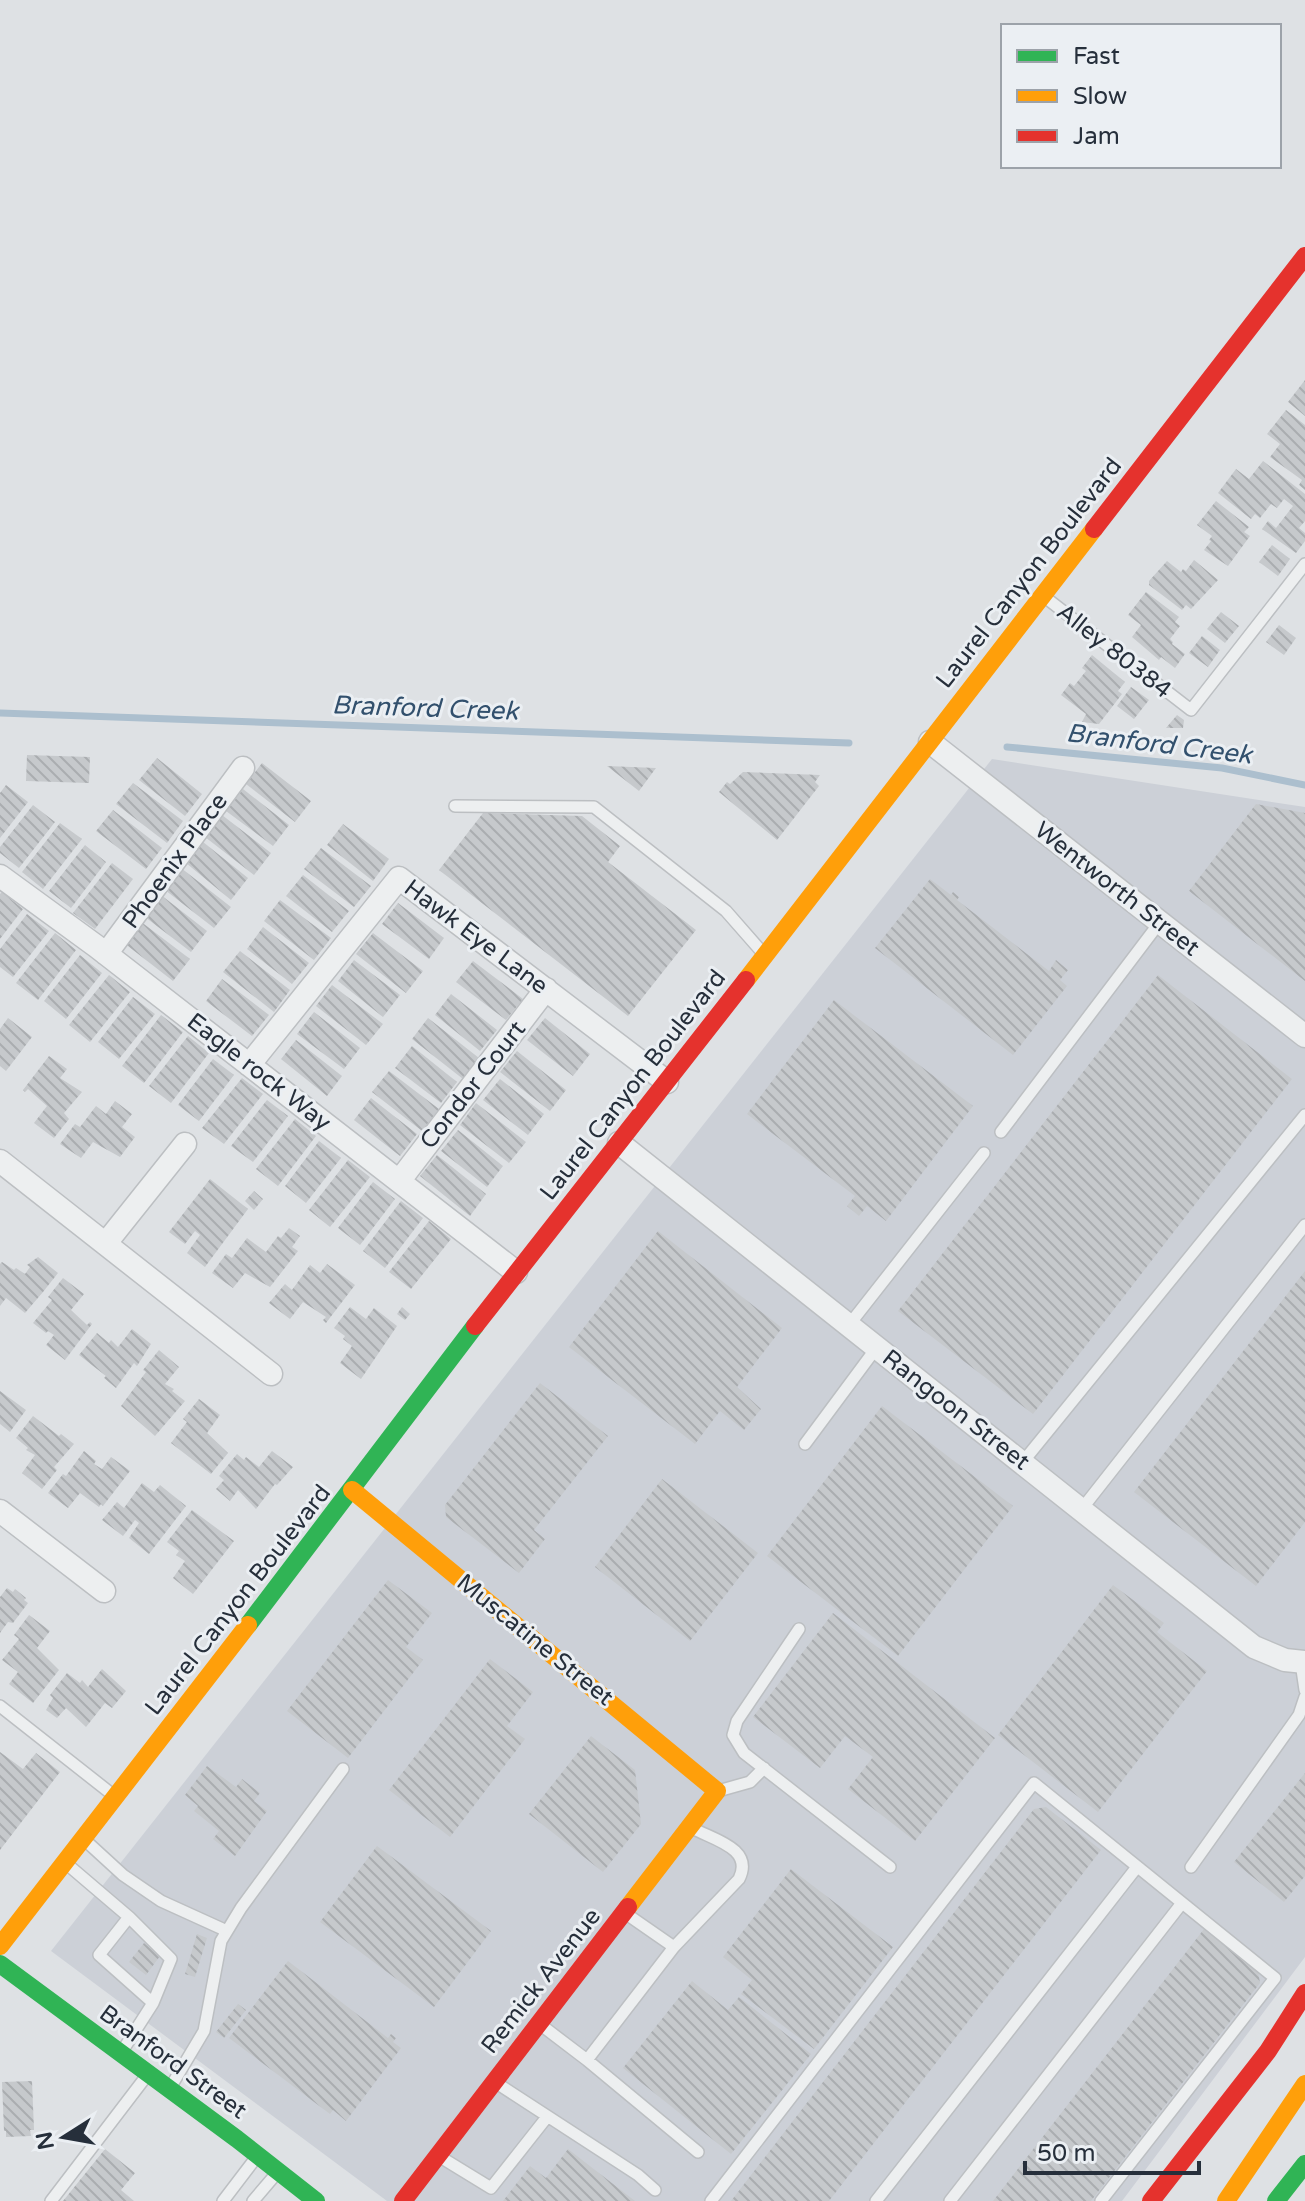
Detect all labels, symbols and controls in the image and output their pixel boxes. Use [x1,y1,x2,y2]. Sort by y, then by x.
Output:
legend [1001,24,1281,168]
text: Fast [1073,42,1120,71]
text: Slow [1073,82,1127,111]
text: Jam [1073,122,1120,151]
street label: Laurel Canyon Boulevard [930,452,1128,694]
street label: Alley 80384 [1051,597,1177,705]
water label: Branford Creek [331,689,521,727]
water label: Branford Creek [1064,717,1255,771]
street label: Phoenix Place [116,788,234,934]
street label: Wentworth Street [1029,816,1205,962]
street label: Hawk Eye Lane [398,873,554,1001]
street label: Laurel Canyon Boulevard [534,964,732,1206]
street label: Eagle rock Way [181,1007,337,1137]
street label: Condor Court [414,1015,532,1155]
street label: Rangoon Street [877,1343,1035,1477]
street label: Laurel Canyon Boulevard [139,1479,337,1721]
street label: Muscatine Street [451,1568,619,1712]
street label: Remick Avenue [475,1902,607,2060]
street label: Branford Street [94,1999,252,2125]
north arrow [24,2097,104,2177]
scale bar [1025,2125,1199,2175]
text: N [31,2129,60,2152]
text: 50 m [1037,2139,1095,2168]

